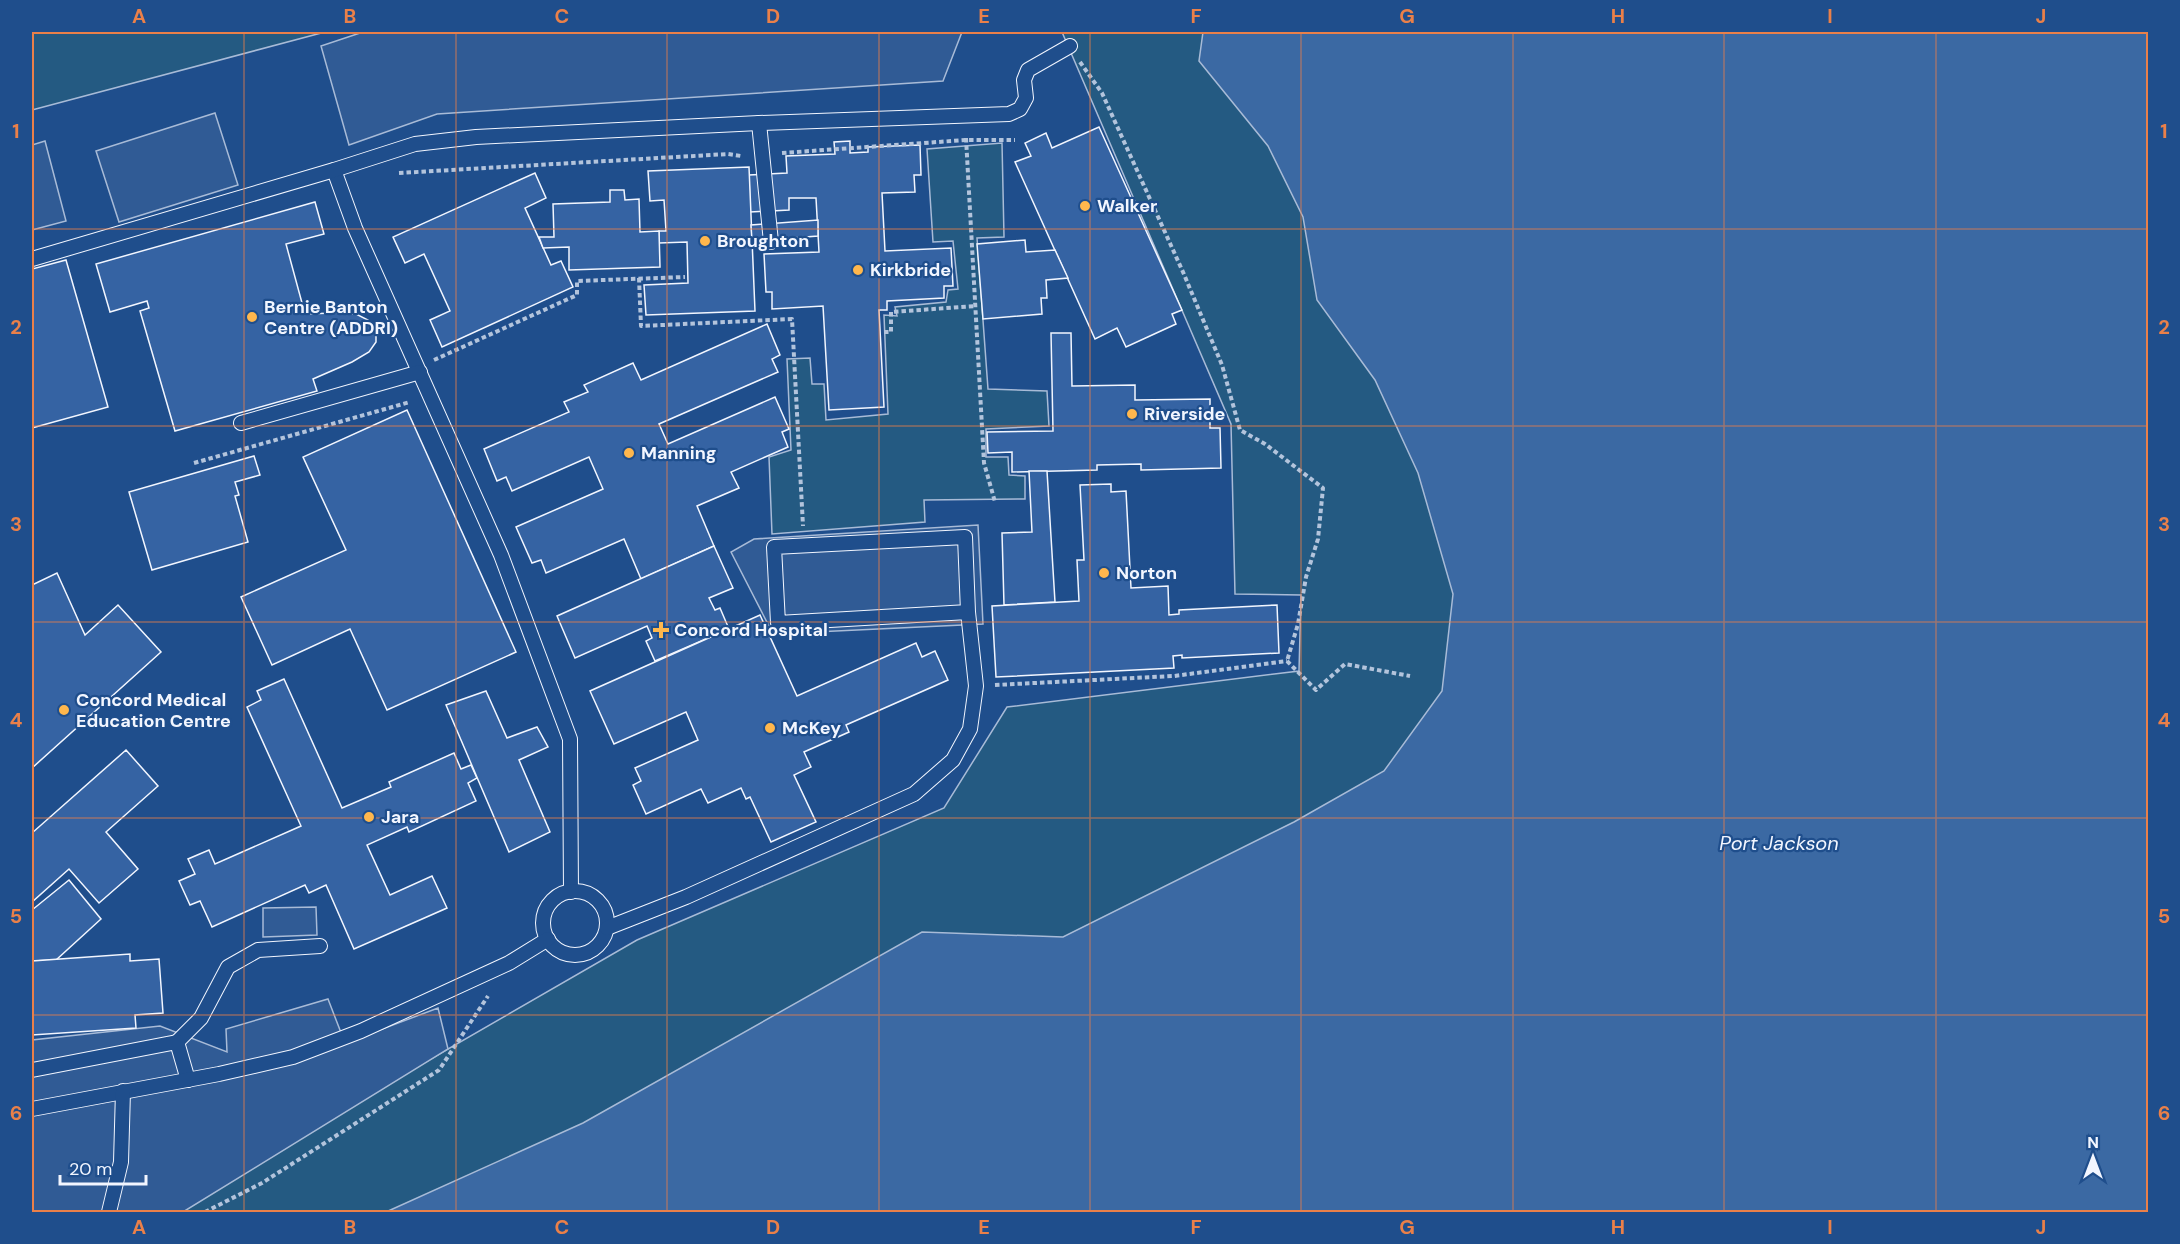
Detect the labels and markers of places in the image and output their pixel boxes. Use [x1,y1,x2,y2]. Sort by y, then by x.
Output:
place label: Walker [1097,194,1157,218]
marker: Walker [1078,199,1092,213]
place label: Broughton [717,229,809,253]
marker: Broughton [698,234,712,248]
place label: Kirkbride [870,258,951,282]
marker: Kirkbride [851,263,865,277]
place label: Bernie Banton Centre (ADDRI) [264,295,398,340]
marker: Bernie Banton Centre (ADDRI) [245,310,259,324]
place label: Riverside [1144,402,1226,426]
marker: Riverside [1125,407,1139,421]
place label: Manning [641,441,716,465]
marker: Manning [622,446,636,460]
place label: Norton [1116,561,1177,585]
marker: Norton [1097,566,1111,580]
place label: Concord Hospital [674,618,828,642]
marker: Concord Hospital [652,621,670,639]
place label: Concord Medical Education Centre [76,688,231,733]
marker: Concord Medical Education Centre [57,703,71,717]
place label: McKey [782,716,841,740]
marker: McKey [763,721,777,735]
place label: Jara [381,805,419,829]
marker: Jara [362,810,376,824]

